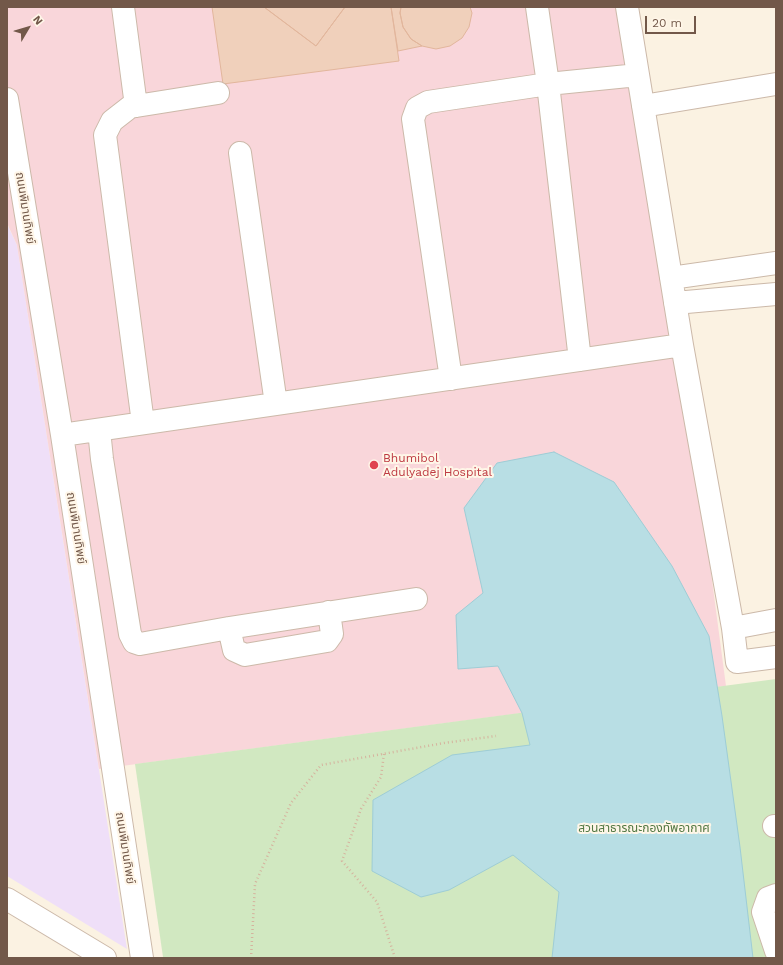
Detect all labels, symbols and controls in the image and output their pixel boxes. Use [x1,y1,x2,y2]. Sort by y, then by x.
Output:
north arrow [8,8,48,48]
scale bar [647,8,698,34]
text: N [30,13,45,28]
text: 20 m [652,16,682,30]
street label: ถนนพิมานทิพย์ [12,171,38,245]
place label: Bhumibol Adulyadej Hospital [383,451,492,479]
marker: Bhumibol Adulyadej Hospital [368,459,380,471]
street label: ถนนพิมานทิพย์ [63,491,89,565]
street label: ถนนพิมานทิพย์ [112,811,138,885]
park label: สวนสาธารณะกองทัพอากาศ [578,821,710,835]

